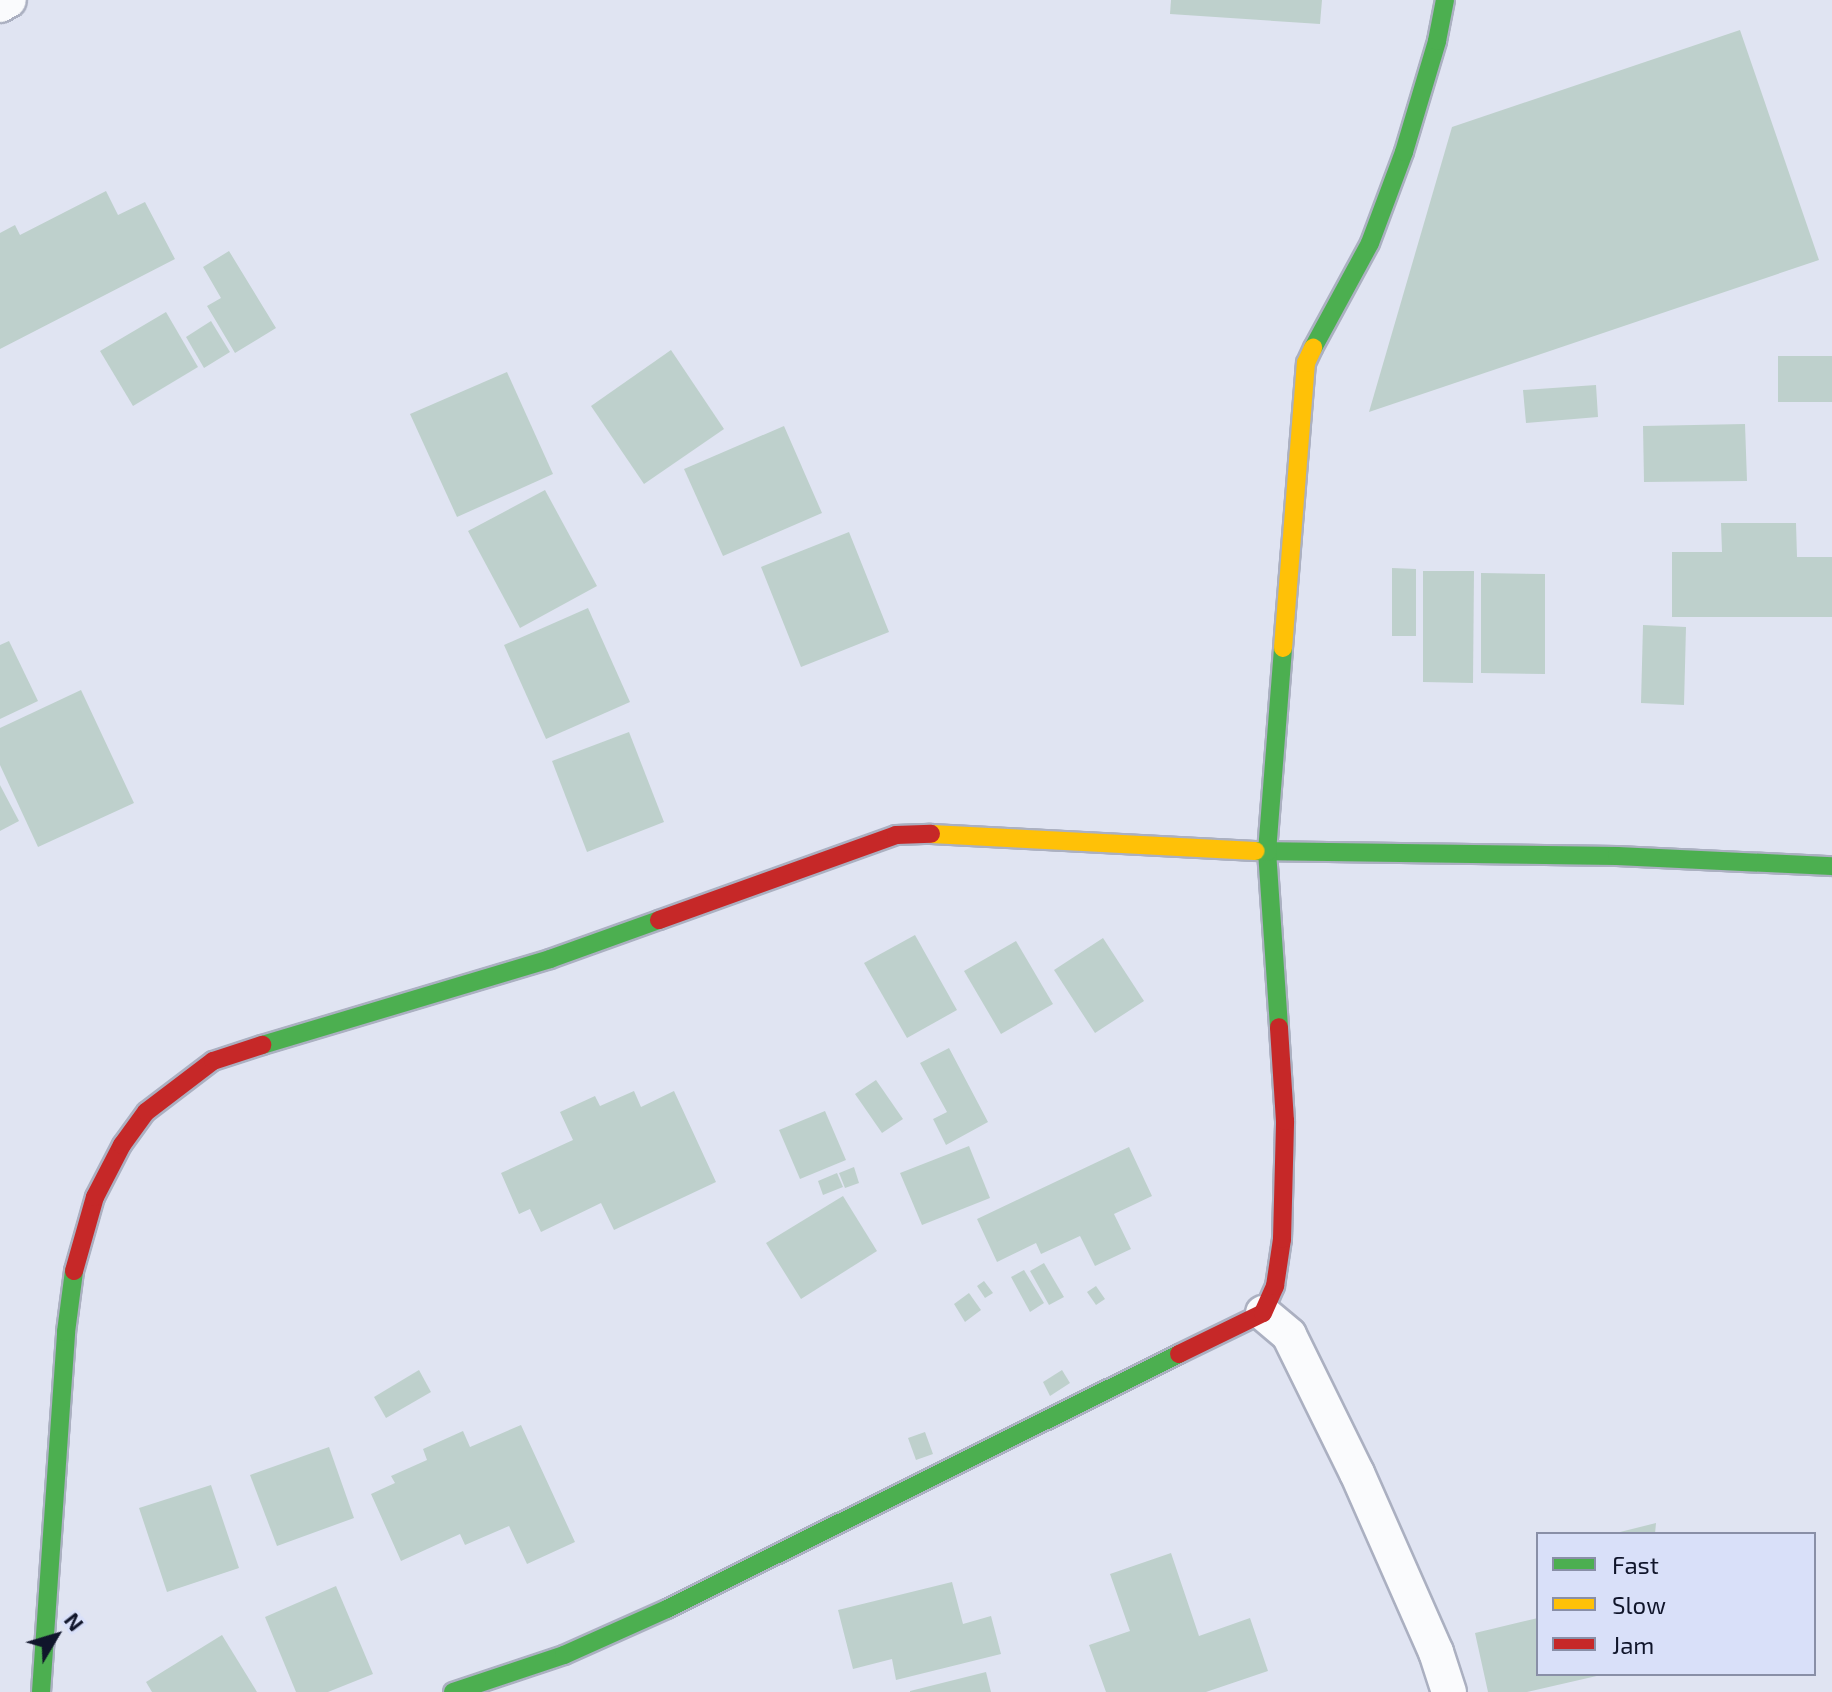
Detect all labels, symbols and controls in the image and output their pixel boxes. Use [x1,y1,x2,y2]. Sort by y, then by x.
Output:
legend [1536,1532,1816,1676]
text: Fast [1612,1550,1659,1579]
text: Slow [1612,1590,1666,1619]
north arrow [16,1596,96,1676]
text: N [60,1607,90,1635]
text: Jam [1612,1630,1654,1659]

